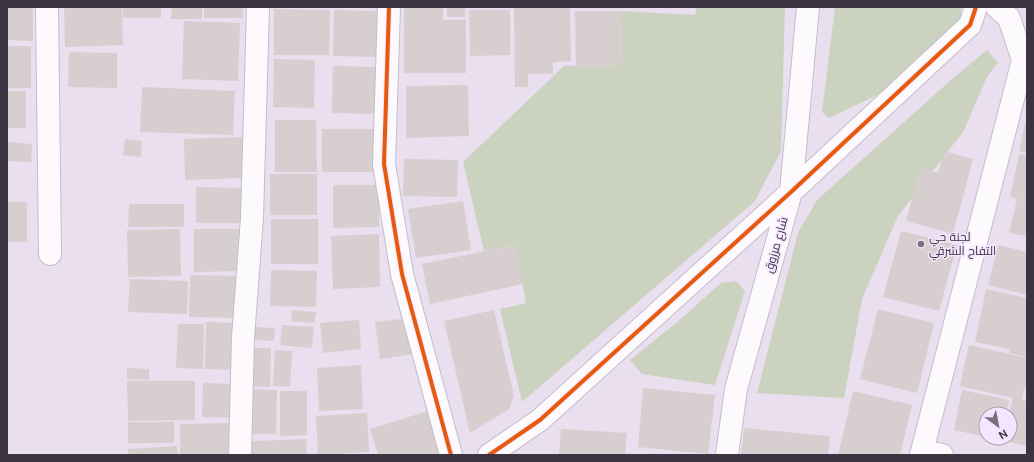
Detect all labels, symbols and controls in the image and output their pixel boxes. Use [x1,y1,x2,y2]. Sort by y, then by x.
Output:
street label: شارع مرزوق [760,215,792,275]
place label: لجنة حي التفاح الشرقي [929,229,996,261]
marker: لجنة حي التفاح الشرقي [916,239,926,249]
north arrow [978,406,1018,446]
text: N [996,426,1010,443]

